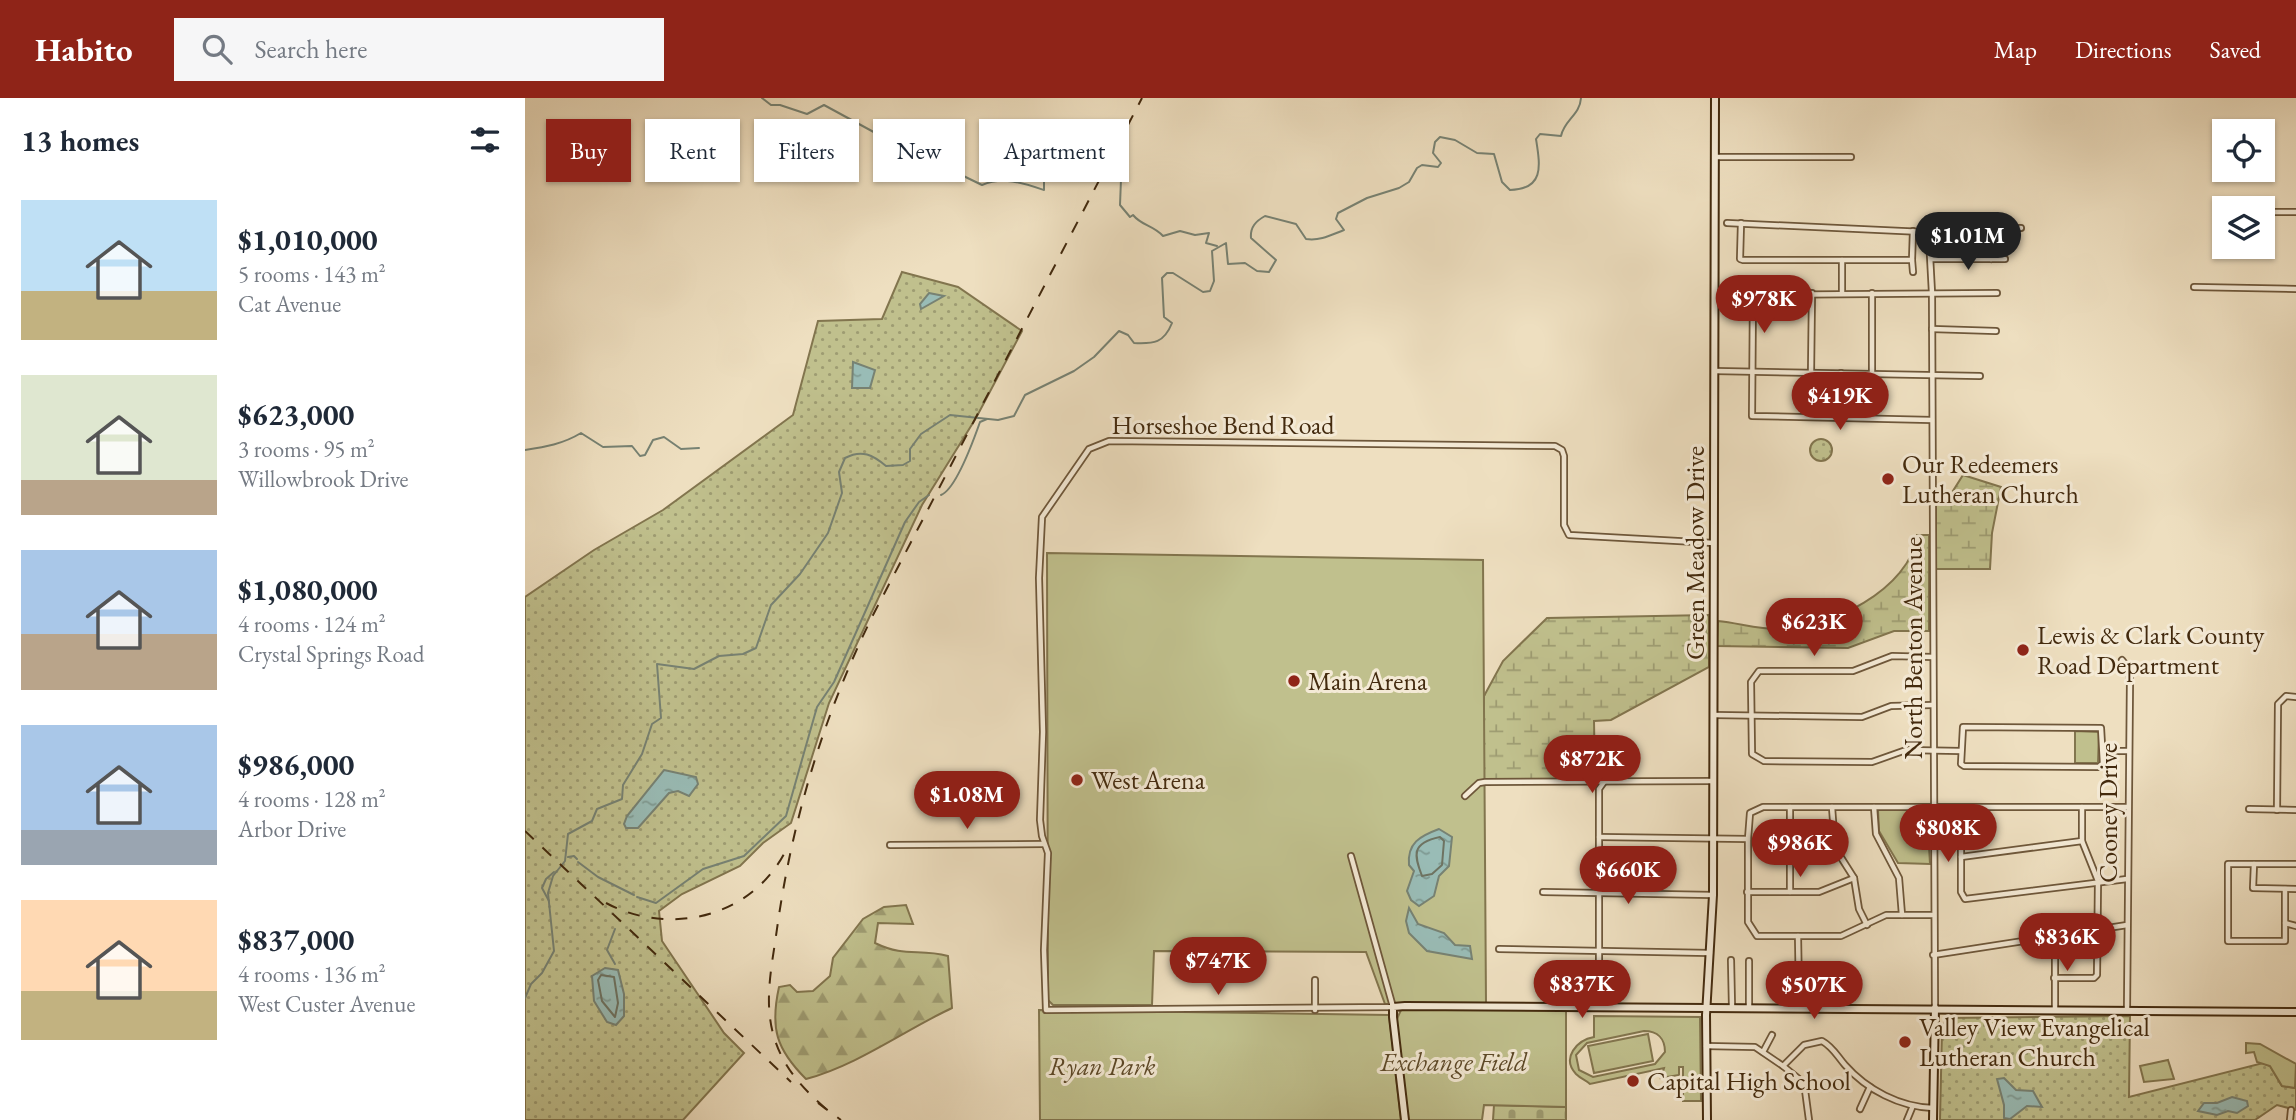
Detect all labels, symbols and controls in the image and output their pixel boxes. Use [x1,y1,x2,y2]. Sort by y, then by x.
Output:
search box [174,18,664,81]
text: Habito [35,28,132,71]
icon: search [198,30,236,68]
text: Search here [254,32,367,66]
text: Map [1994,34,2037,65]
text: Directions [2075,34,2172,65]
text: Saved [2210,34,2261,65]
chip: Buy [546,119,631,182]
chip: Rent [645,119,740,182]
chip: Filters [754,119,859,182]
chip: New [873,119,965,182]
chip: Apartment [979,119,1129,182]
map controls [2212,119,2275,259]
button: locate [2212,119,2275,182]
text: 13 homes [21,121,139,160]
icon: filters [466,121,504,159]
button: layers [2212,196,2275,259]
pin: $1.01M [1911,212,2025,272]
text: $1,010,000 [238,220,378,259]
text: $1.01M [1931,220,2005,250]
icon: home [77,228,161,312]
text: 5 rooms · 143 m² [238,259,386,289]
pin: $978K [1715,275,1813,335]
text: $978K [1732,283,1796,313]
text: Cat Avenue [238,289,341,319]
pin: $419K [1791,372,1889,432]
text: $419K [1808,380,1872,410]
text: $623,000 [238,395,354,434]
icon: home [77,403,161,487]
street label: Horseshoe Bend Road [1111,408,1335,442]
text: 3 rooms · 95 m² [238,434,375,464]
street label: Green Meadow Drive [1678,446,1712,660]
place label: Our Redeemers Lutheran Church [1902,447,2079,511]
text: Willowbrook Drive [238,464,409,494]
marker: Our Redeemers Lutheran Church [1880,471,1896,487]
street label: North Benton Avenue [1896,537,1930,759]
text: $1,080,000 [238,570,378,609]
icon: home [77,578,161,662]
pin: $623K [1765,598,1863,658]
text: $623K [1782,606,1846,636]
text: 4 rooms · 124 m² [238,609,386,639]
place label: Lewis & Clark County Road Department [2037,618,2265,682]
text: Crystal Springs Road [238,639,424,669]
marker: Lewis & Clark County Road Department [2015,642,2031,658]
place label: Main Arena [1308,664,1428,698]
marker: Main Arena [1286,673,1302,689]
pin: $872K [1543,736,1641,795]
text: $872K [1560,743,1624,773]
street label: Cooney Drive [2091,743,2125,883]
text: $986,000 [238,745,354,784]
icon: home [77,753,161,837]
place label: West Arena [1091,763,1206,797]
pin: $1.08M [910,772,1024,831]
marker: West Arena [1069,772,1085,788]
text: $1.08M [930,779,1004,809]
text: 4 rooms · 128 m² [238,784,386,814]
pin: $808K [1899,804,1997,864]
text: $808K [1916,812,1980,842]
text: Arbor Drive [238,814,346,844]
pin: $986K [1751,820,1849,879]
text: $986K [1768,827,1832,857]
pin: $660K [1579,846,1677,906]
text: $660K [1596,854,1660,884]
pin: $836K [2018,914,2116,973]
text: $837,000 [238,920,354,959]
text: $836K [2035,921,2099,951]
icon: home [77,928,161,1012]
pin: $747K [1169,937,1267,997]
text: $747K [1186,945,1250,975]
text: 4 rooms · 136 m² [238,959,386,989]
pin: $837K [1533,960,1631,1020]
pin: $507K [1765,962,1863,1021]
text: $837K [1550,968,1614,998]
text: $507K [1782,969,1846,999]
text: West Custer Avenue [238,989,415,1019]
place label: Valley View Evangelical Lutheran Church [1919,1010,2150,1074]
marker: Valley View Evangelical Lutheran Church [1897,1034,1913,1050]
park label: Exchange Field [1380,1045,1528,1079]
park label: Ryan Park [1048,1049,1156,1083]
place label: Capital High School [1647,1064,1851,1098]
marker: Capital High School [1625,1073,1641,1089]

